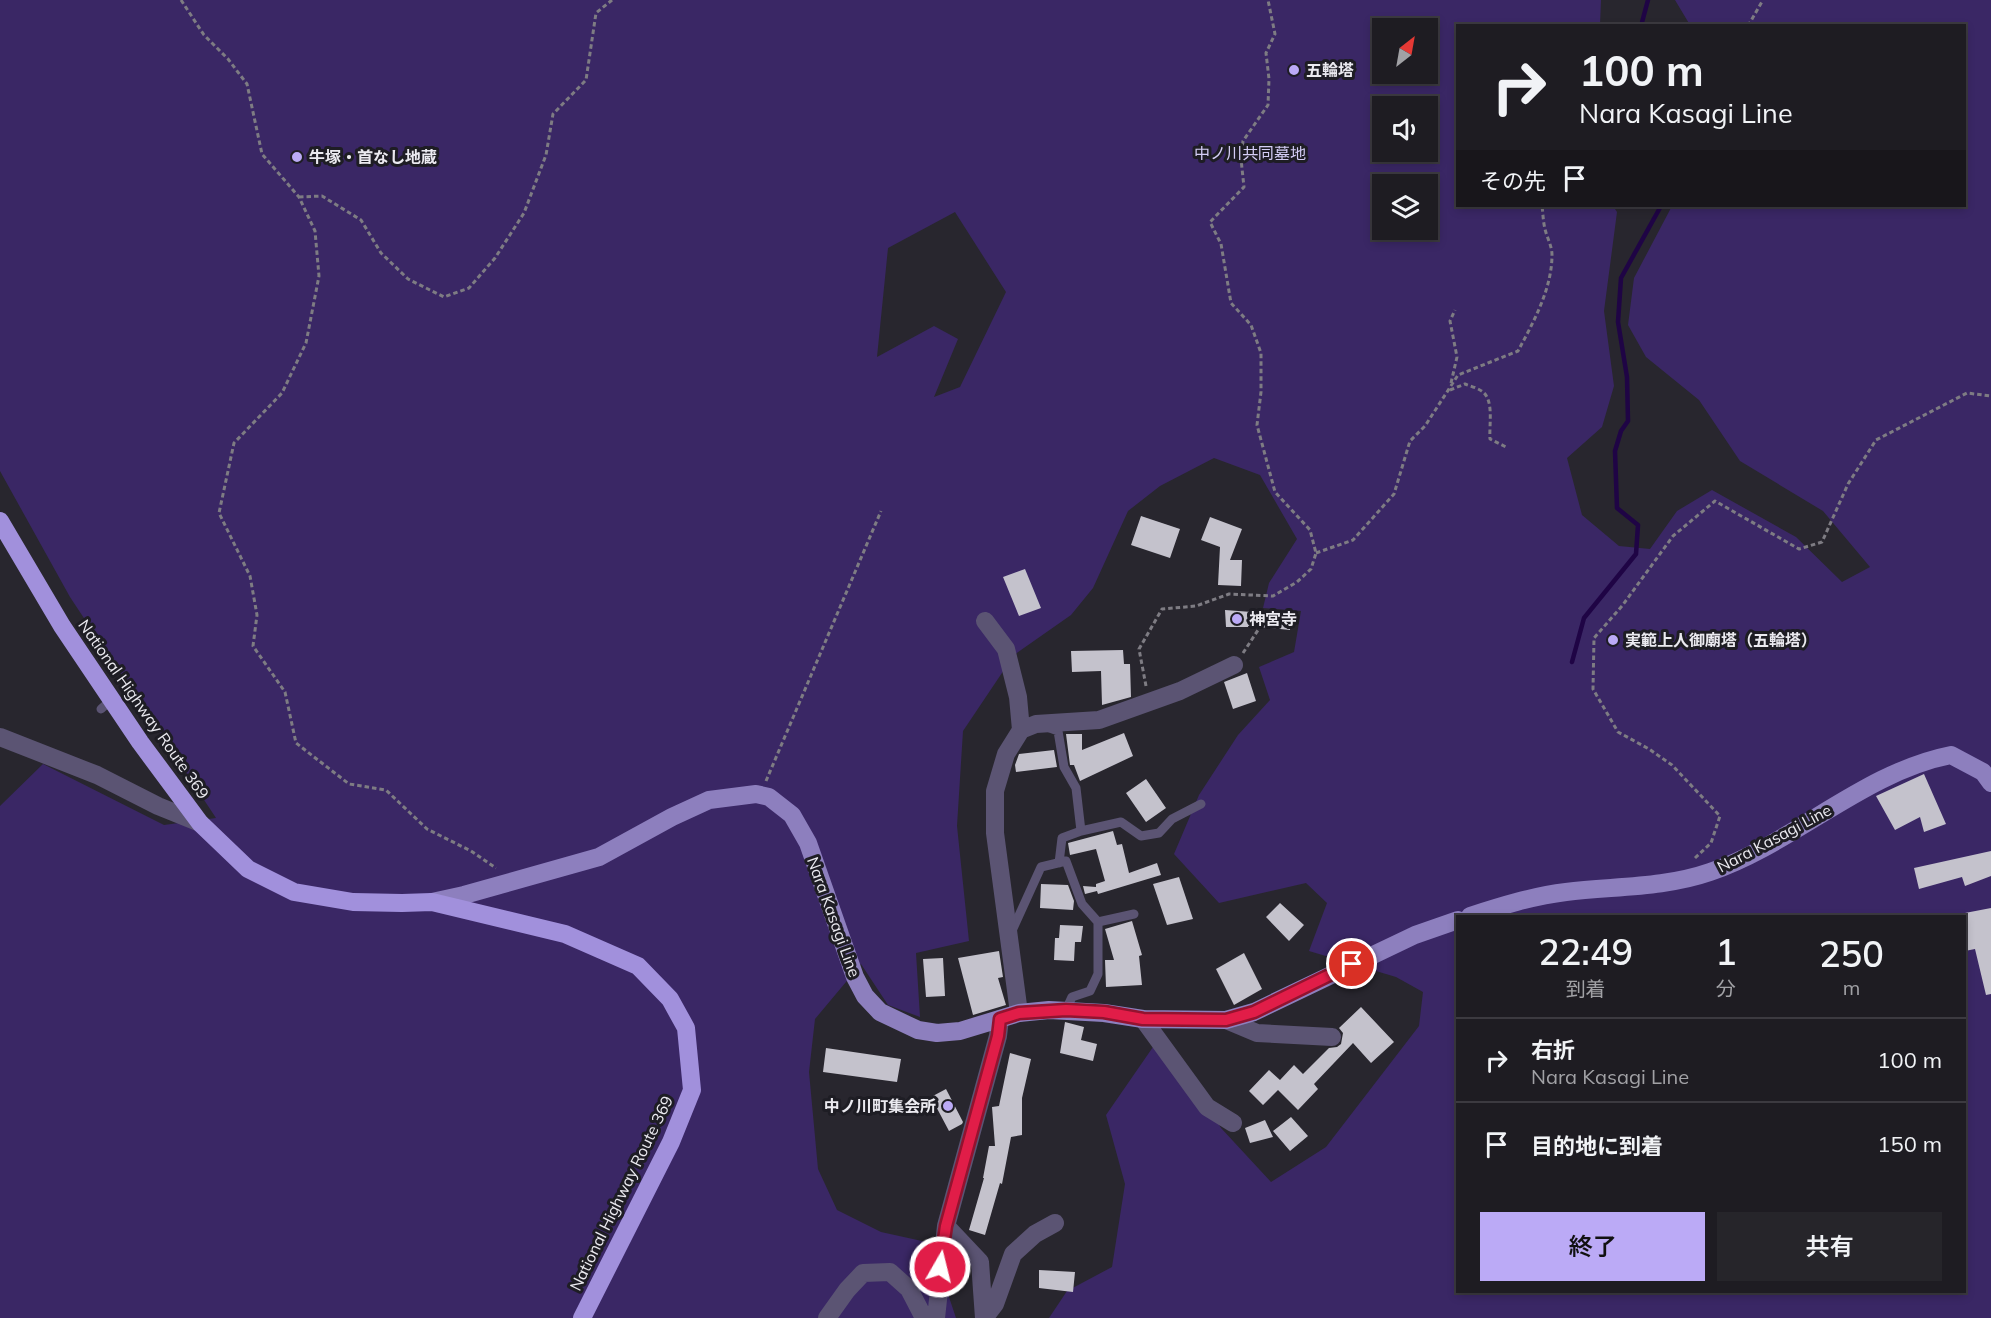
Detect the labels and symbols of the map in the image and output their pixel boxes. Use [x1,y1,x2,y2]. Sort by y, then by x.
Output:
north arrow [1372,18,1438,84]
place label: 五輪塔 [1306,60,1354,80]
marker: 五輪塔 [1287,63,1301,77]
park label: 中ノ川共同墓地 [1194,143,1306,163]
place label: 牛塚・首なし地蔵 [309,147,437,167]
marker: 牛塚・首なし地蔵 [290,150,304,164]
place label: 神宮寺 [1249,609,1297,629]
marker: 神宮寺 [1230,612,1244,626]
street label: National Highway Route 369 [74,615,214,803]
place label: 実範上人御廟塔（五輪塔） [1625,630,1817,650]
marker: 実範上人御廟塔（五輪塔） [1606,633,1620,647]
street label: Nara Kasagi Line [1713,799,1835,877]
street label: Nara Kasagi Line [803,854,865,980]
pin [1326,938,1377,989]
street label: National Highway Route 369 [565,1092,677,1294]
place label: 中ノ川町集会所 [824,1096,936,1116]
marker: 中ノ川町集会所 [941,1099,955,1113]
position arrow [908,1235,972,1299]

